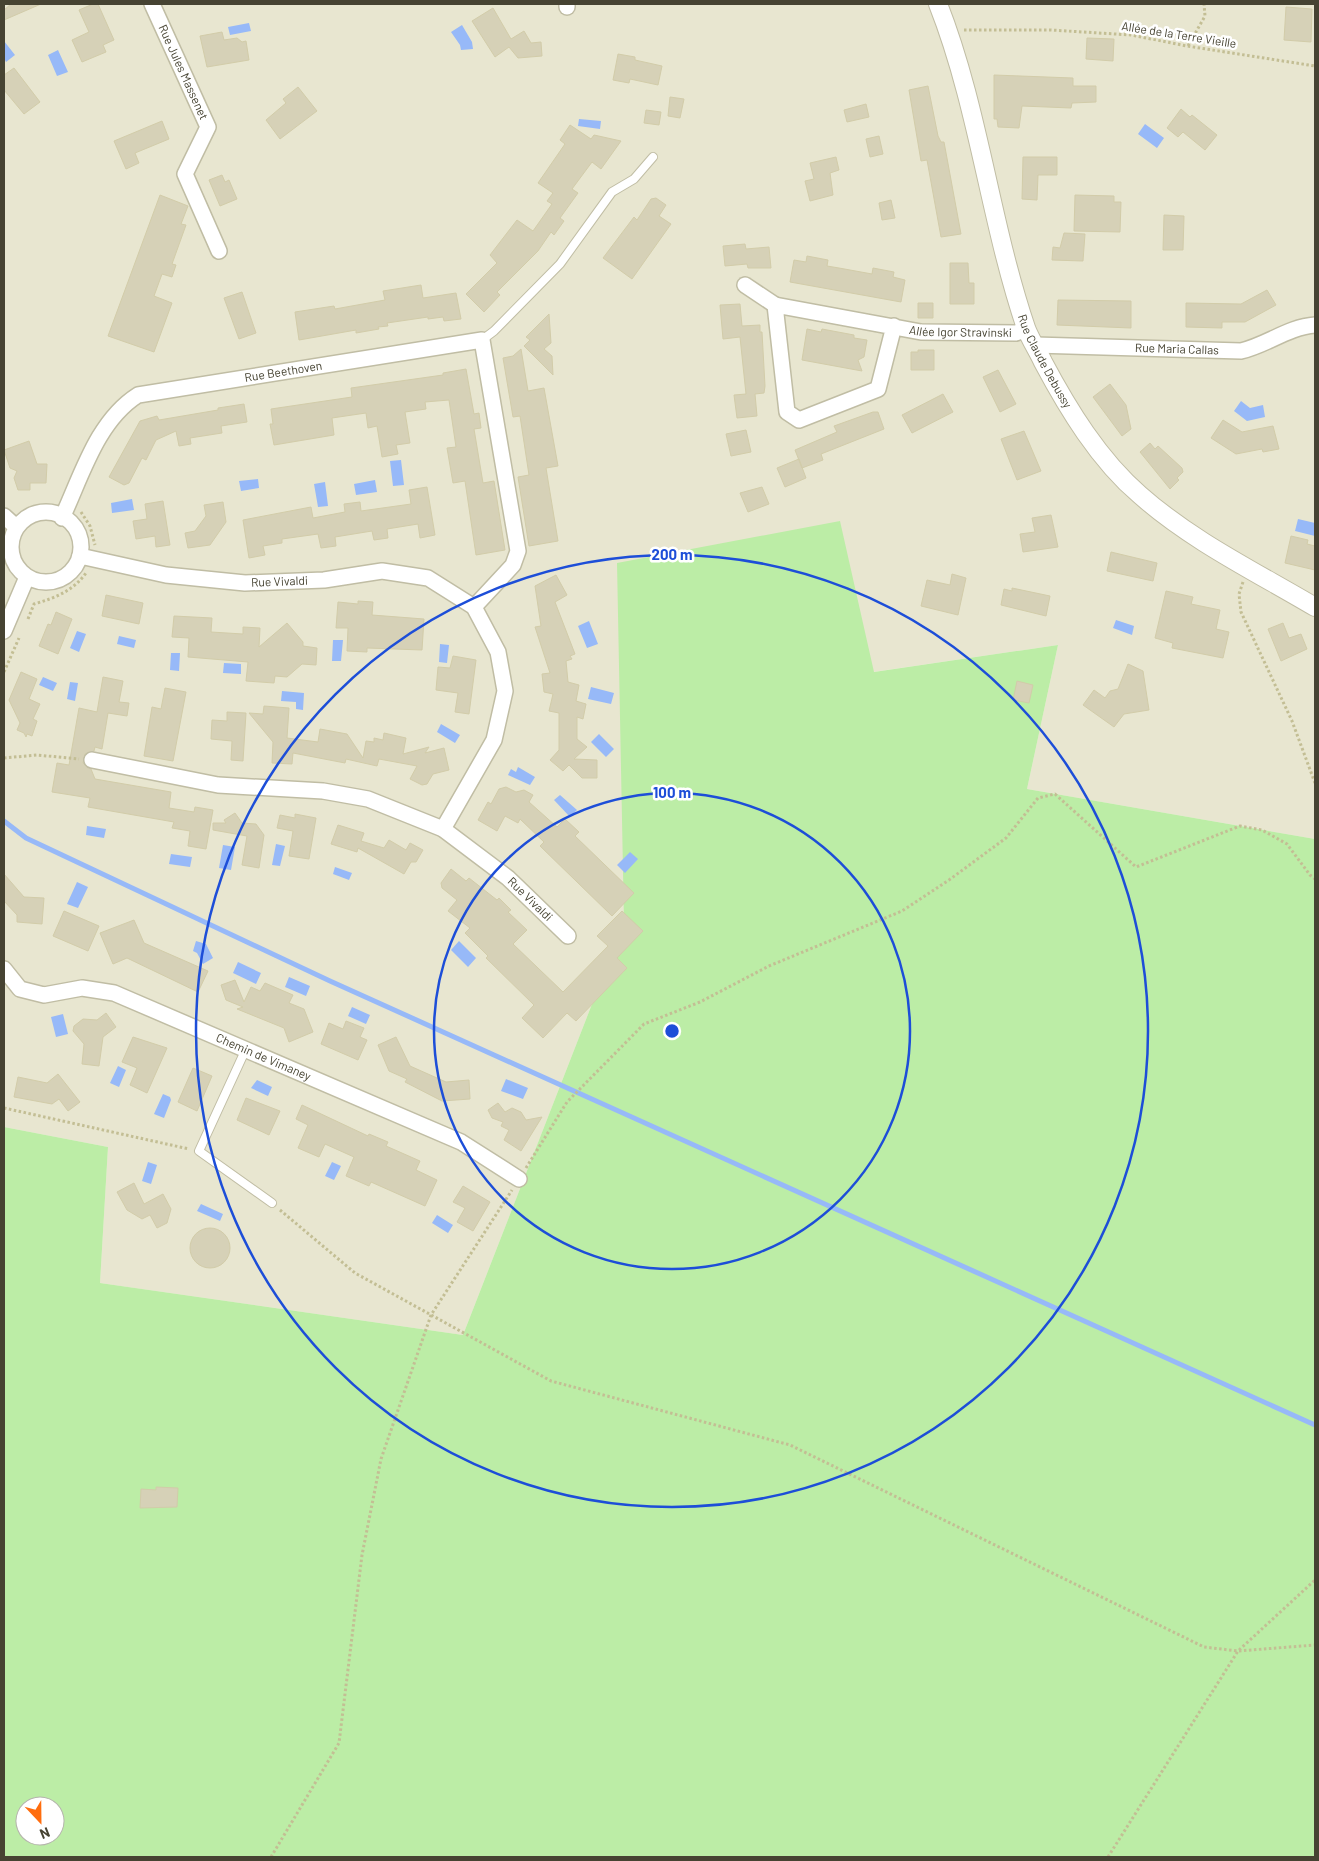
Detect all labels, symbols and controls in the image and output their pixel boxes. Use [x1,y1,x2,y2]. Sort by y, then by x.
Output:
street label: Allée de la Terre Vieille [1121,18,1238,50]
street label: Rue Jules Massenet [156,22,212,122]
street label: Rue Claude Debussy [1016,312,1076,411]
street label: Allée Igor Stravinski [908,322,1012,339]
street label: Rue Maria Callas [1135,340,1219,356]
street label: Rue Beethoven [243,358,323,384]
text: 200 m [651,545,693,563]
street label: Rue Vivaldi [251,573,308,589]
text: 100 m [653,783,691,801]
street label: Rue Vivaldi [505,874,556,923]
centre of rings [663,1022,681,1040]
street label: Chemin de Vimaney [214,1030,314,1083]
north arrow [15,1796,65,1846]
text: N [38,1824,53,1843]

